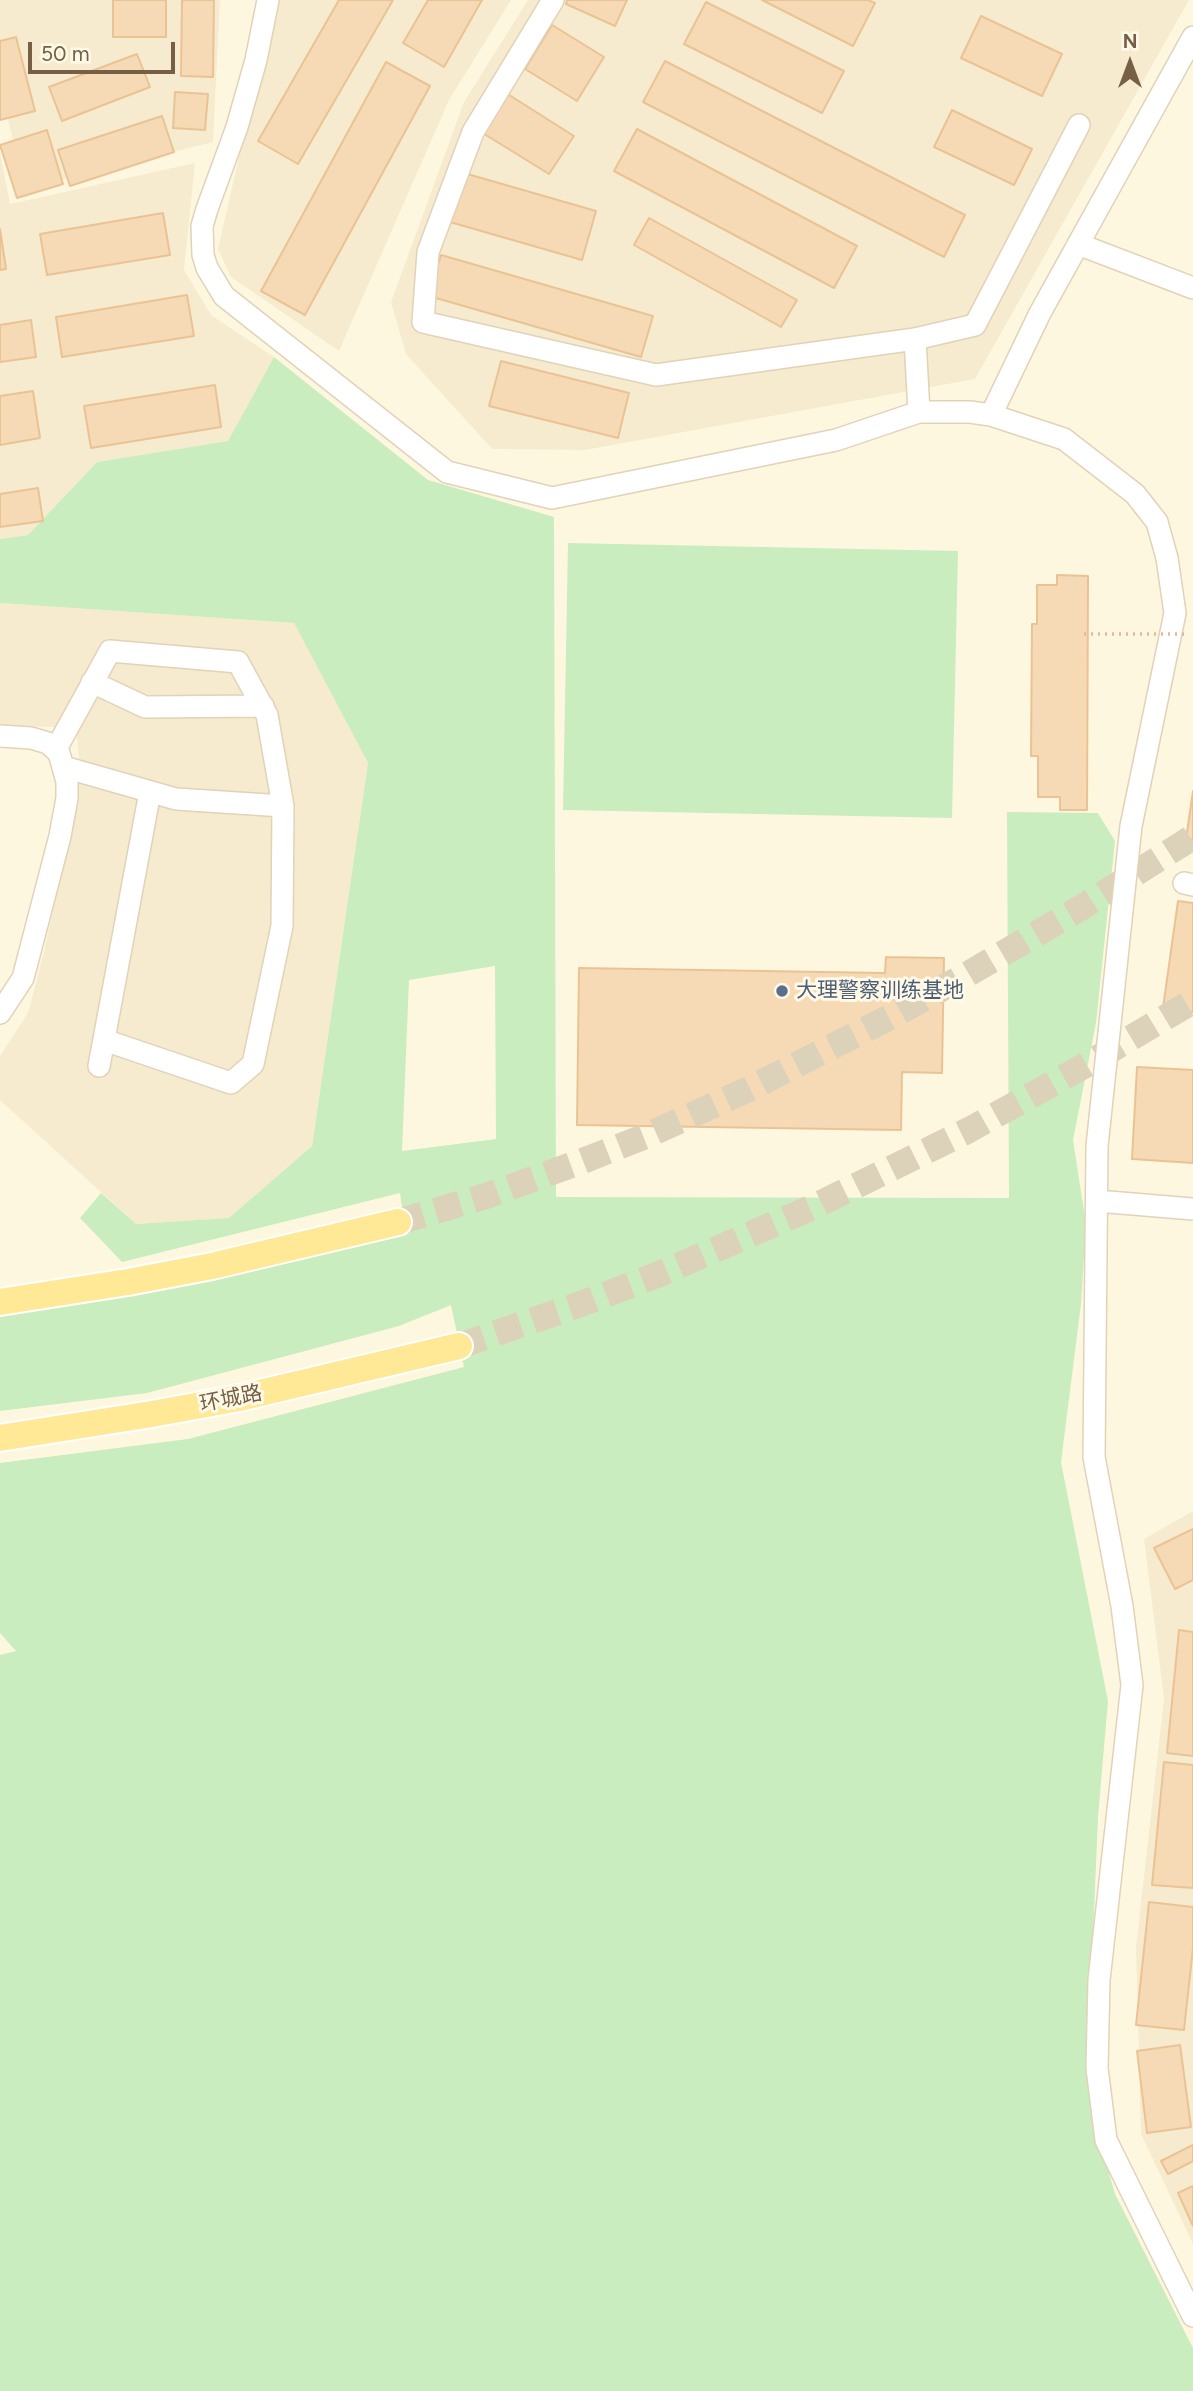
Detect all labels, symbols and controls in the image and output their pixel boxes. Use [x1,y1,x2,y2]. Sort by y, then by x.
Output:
scale bar [32,28,178,72]
north arrow [1095,28,1165,98]
text: N [1123,30,1137,53]
text: 50 m [41,41,90,66]
place label: 大理警察训练基地 [796,978,964,1004]
marker: 大理警察训练基地 [774,983,790,999]
street label: 环城路 [198,1381,264,1417]

